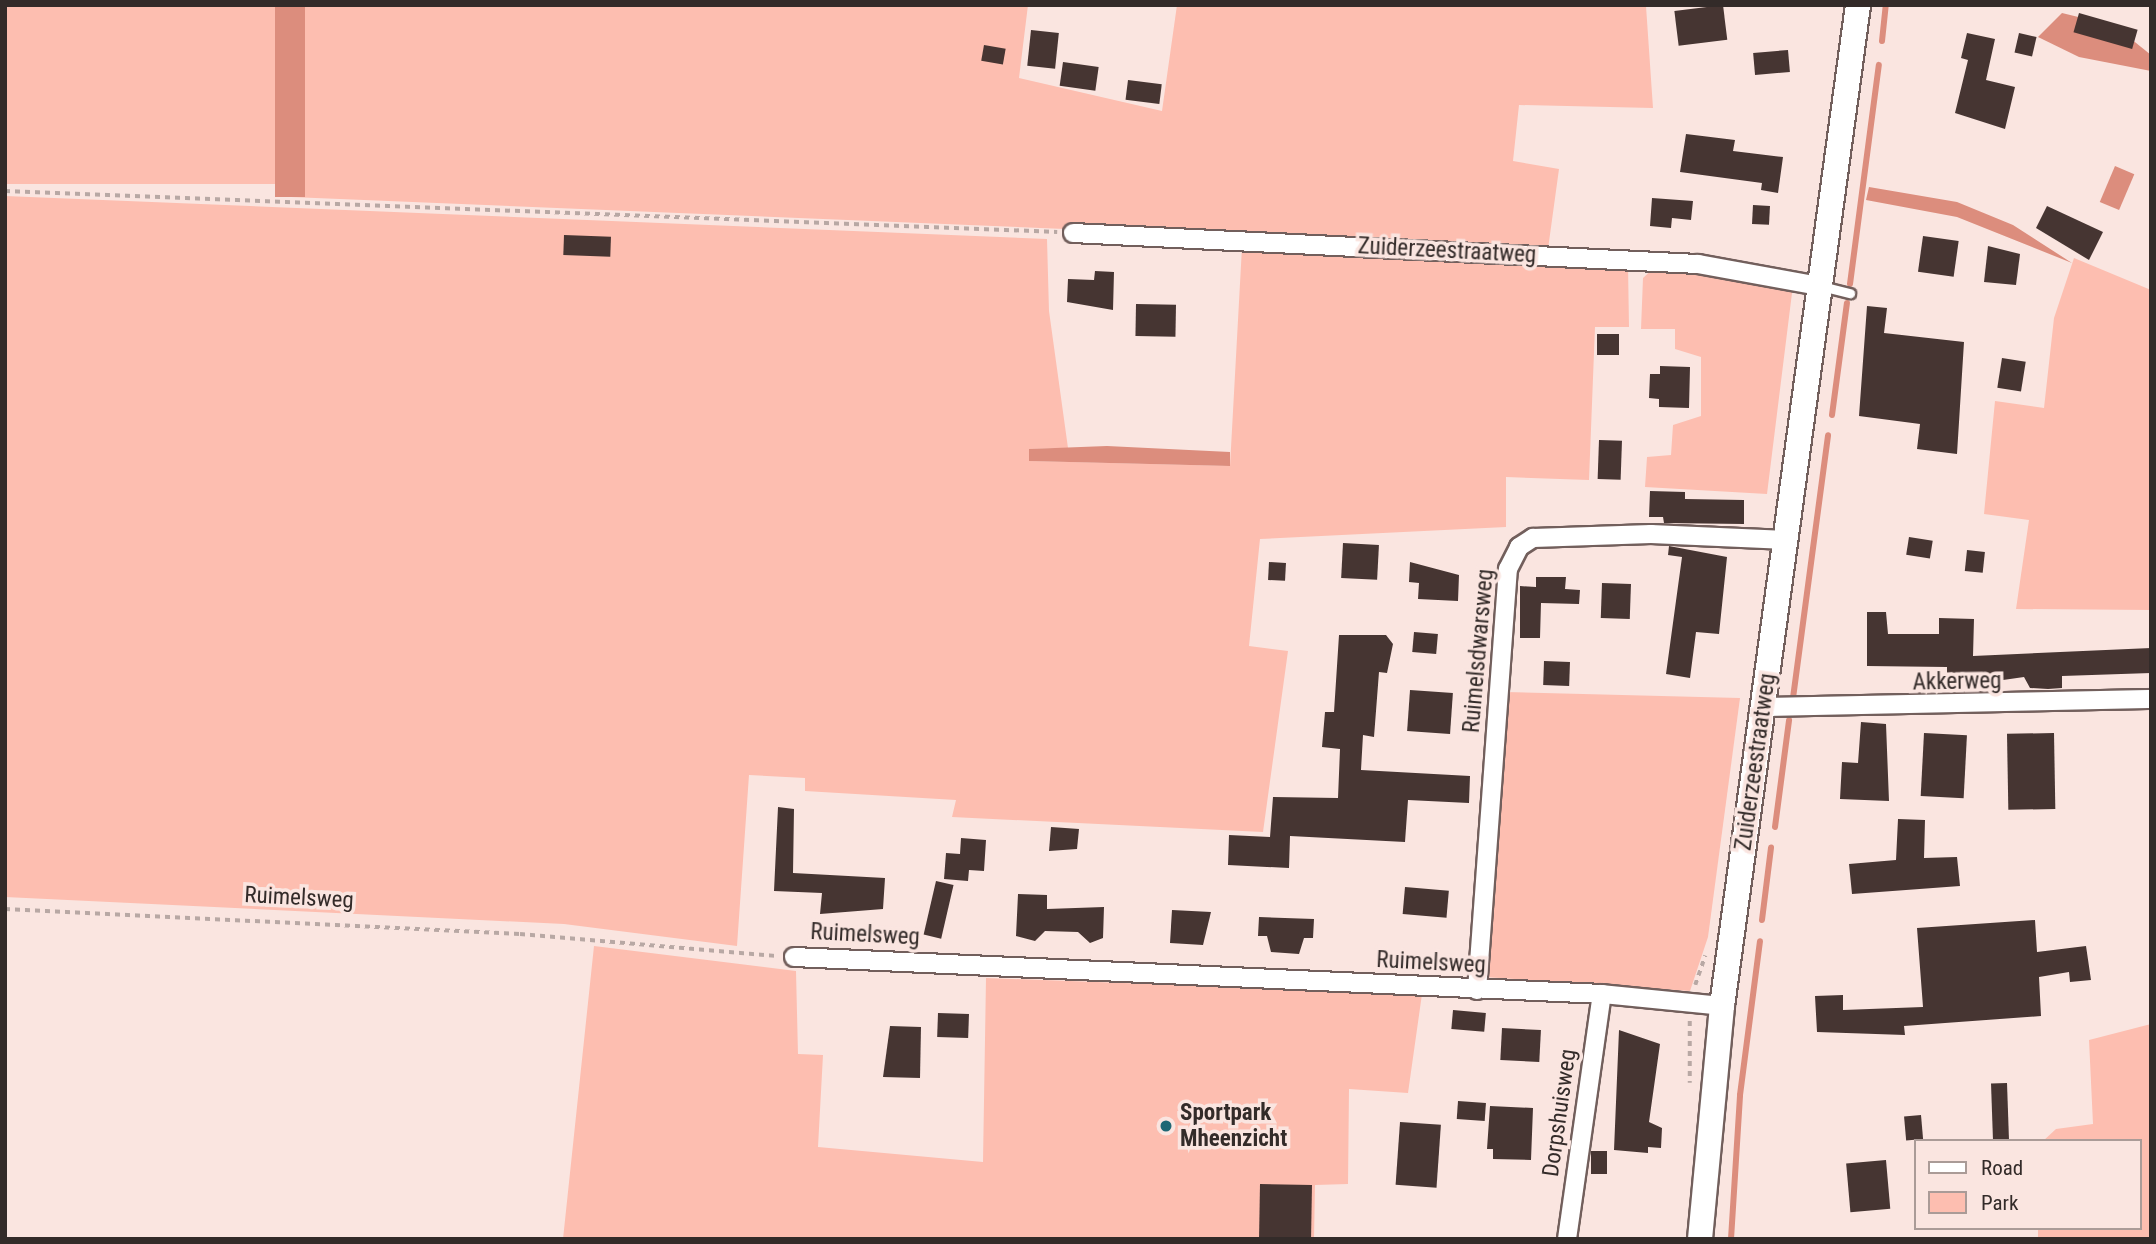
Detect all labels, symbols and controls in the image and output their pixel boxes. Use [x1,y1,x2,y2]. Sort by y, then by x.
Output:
street label: Zuiderzeestraatweg [1357,233,1537,269]
street label: Ruimelsdwarsweg [1458,568,1500,734]
street label: Akkerweg [1912,667,2002,697]
street label: Zuiderzeestraatweg [1730,672,1782,852]
street label: Ruimelsweg [244,881,354,915]
street label: Ruimelsweg [810,918,920,952]
street label: Ruimelsweg [1376,946,1486,980]
street label: Dorpshuisweg [1537,1047,1583,1179]
place label: Sportpark Mheenzicht [1180,1099,1287,1153]
marker: Sportpark Mheenzicht [1158,1118,1174,1134]
legend [1914,1139,2142,1230]
text: Road [1981,1156,2023,1180]
text: Park [1981,1191,2018,1215]

